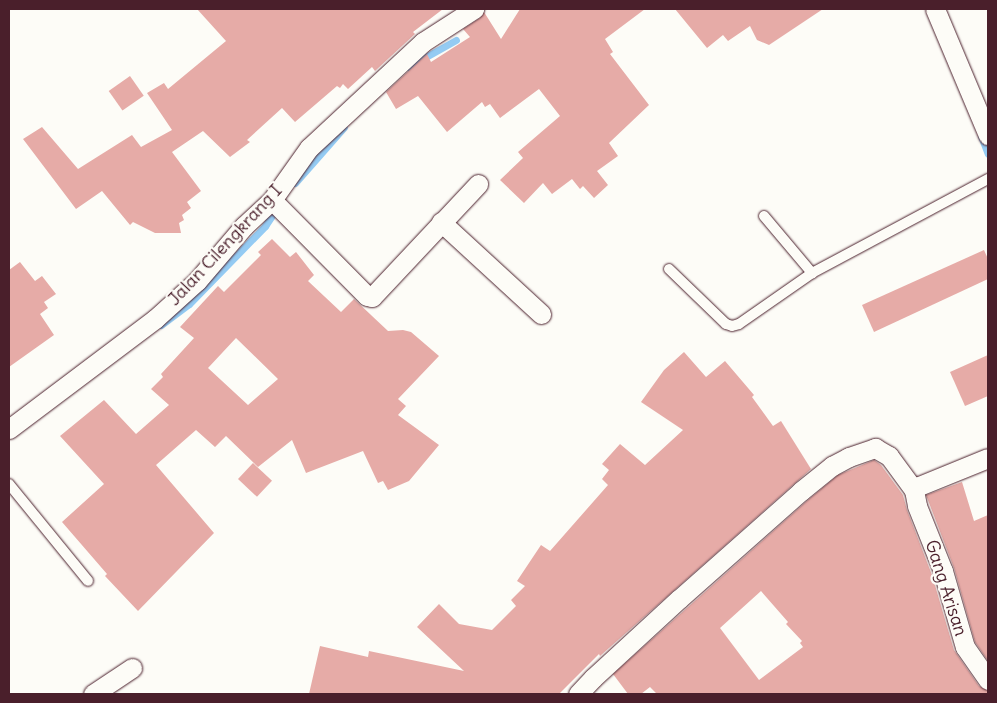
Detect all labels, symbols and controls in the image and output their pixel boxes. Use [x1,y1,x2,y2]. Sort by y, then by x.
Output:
street label: Jalan Cilengkrang I [163,180,287,310]
street label: Gang Arisan [920,537,972,639]

